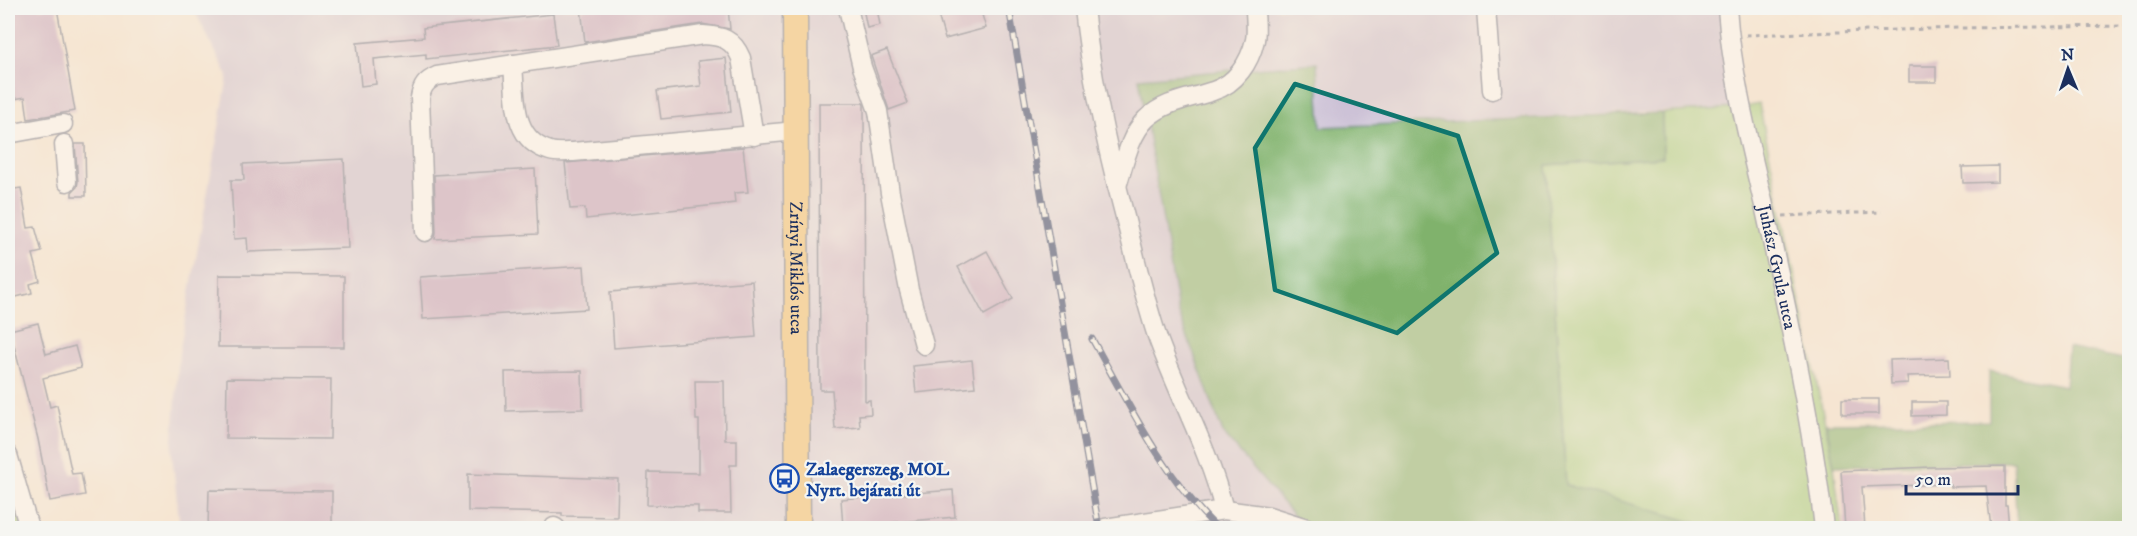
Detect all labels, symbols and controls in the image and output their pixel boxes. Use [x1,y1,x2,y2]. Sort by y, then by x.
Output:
north arrow [2038,39,2098,99]
text: N [2061,45,2074,65]
street label: Zrínyi Miklós utca [784,201,807,335]
street label: Juhász Gyula utca [1752,201,1801,332]
scale bar [1906,458,2018,496]
place label: Zalaegerszeg, MOL Nyrt. bejárati út [806,459,950,502]
bus stop icon: Zalaegerszeg, MOL Nyrt. bejárati út [769,463,801,495]
text: 50 m [1915,469,1951,491]

